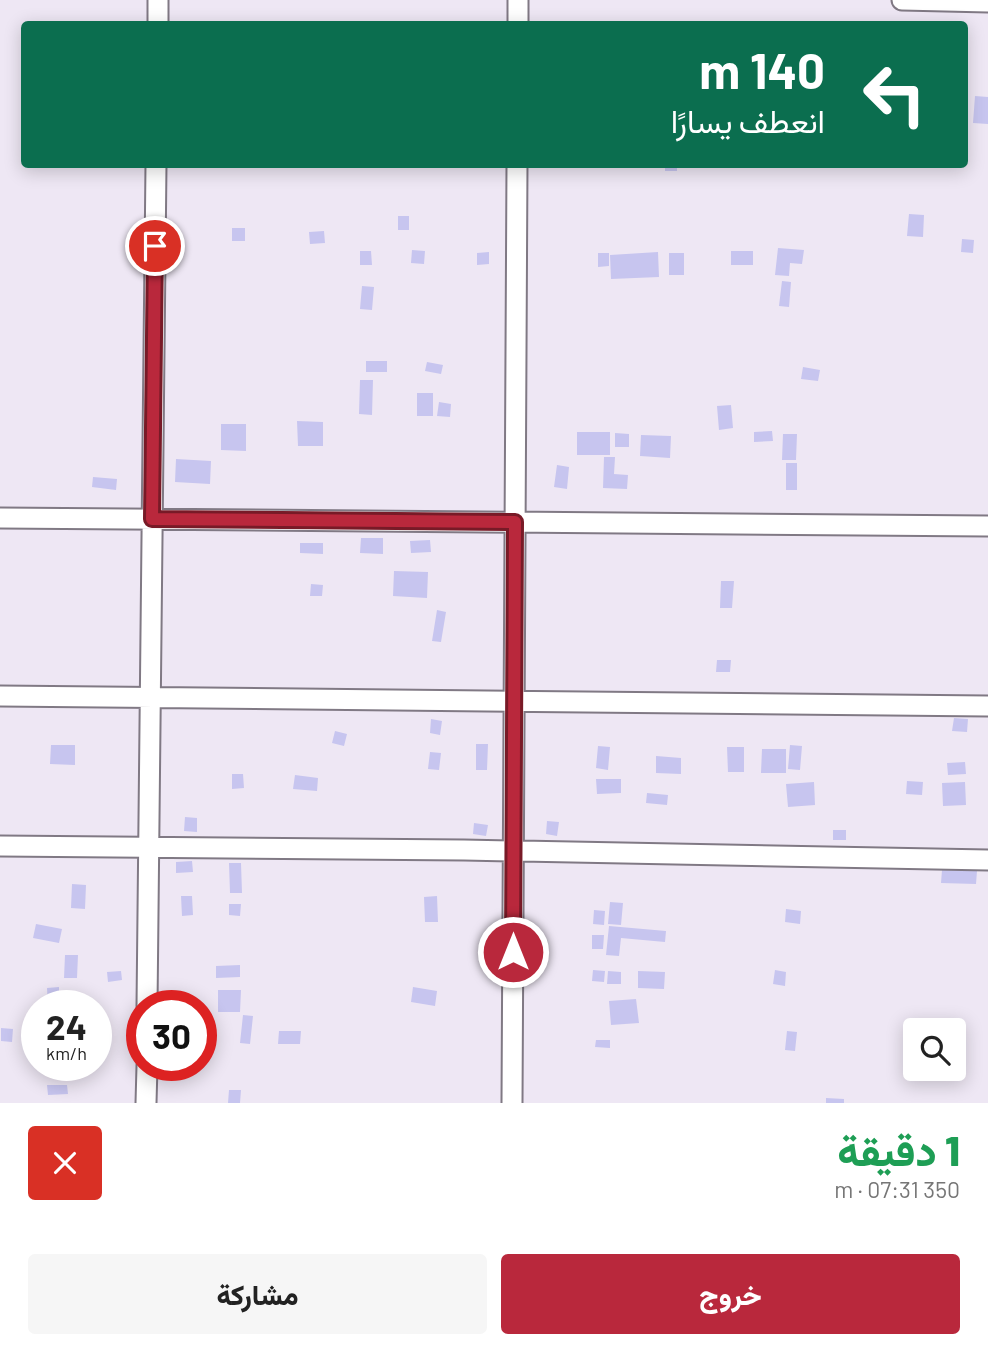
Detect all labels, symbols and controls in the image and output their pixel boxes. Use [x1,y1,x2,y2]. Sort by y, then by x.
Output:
text: 140 m [699,40,825,99]
icon: left [849,49,940,140]
text: انعطف يسارًا [671,101,825,139]
pin [125,216,185,276]
icon: arrive [136,227,174,265]
position arrow [476,915,550,989]
speed limit sign: 30 [126,990,217,1081]
text: 24 [46,1005,87,1047]
map controls [903,1018,966,1081]
button: search [903,1018,966,1081]
text: km/h [46,1042,87,1064]
text: 1 دقيقة [837,1124,960,1174]
button: close [28,1126,102,1200]
text: 350 m · 07:31 [834,1175,960,1203]
button: مشاركة [28,1254,487,1334]
button: خروج [501,1254,960,1334]

